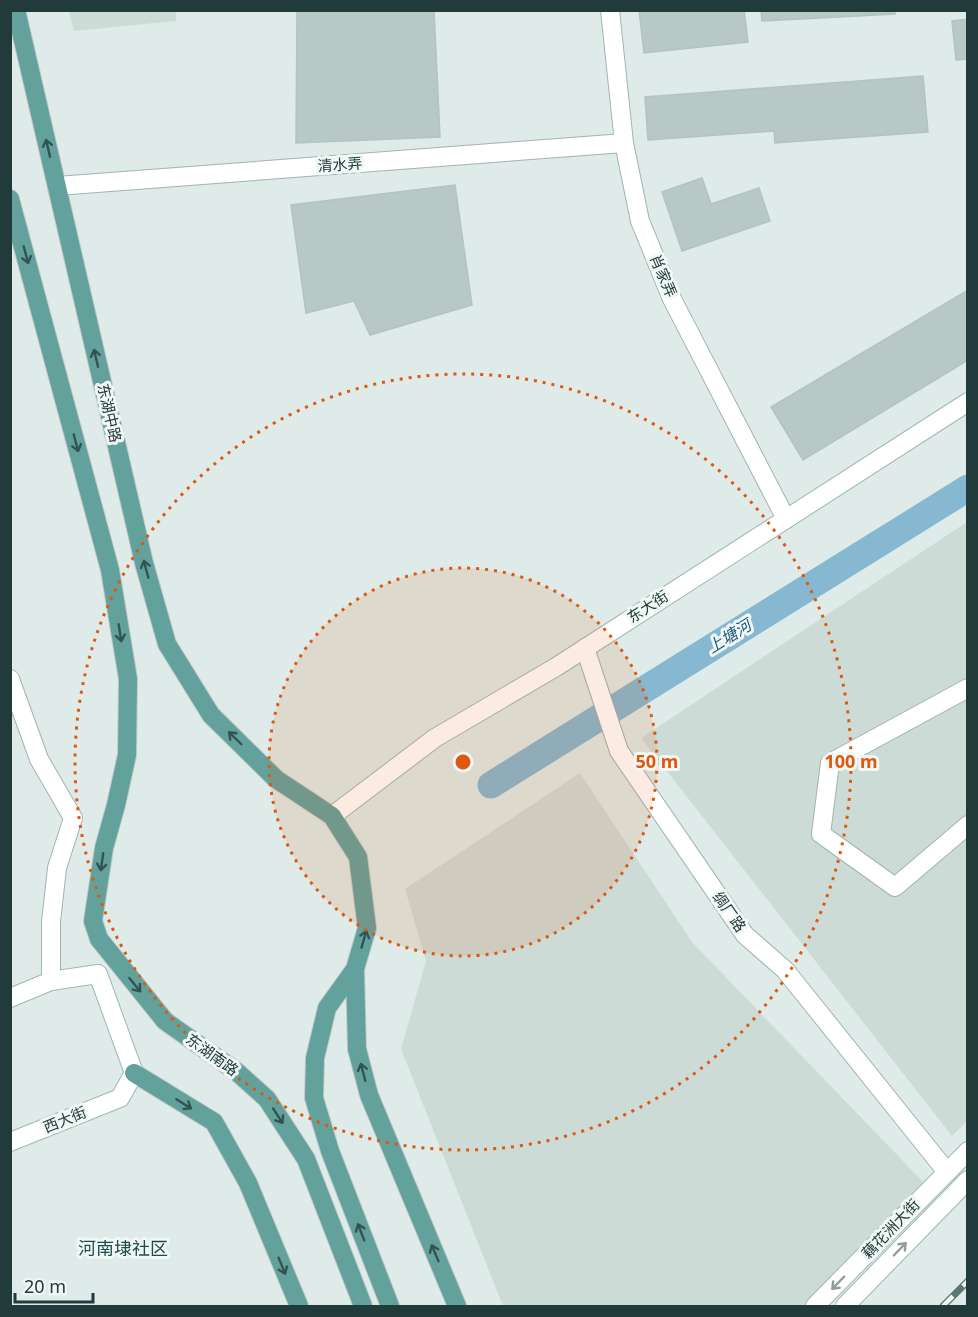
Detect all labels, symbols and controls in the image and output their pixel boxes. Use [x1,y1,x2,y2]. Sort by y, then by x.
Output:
one-way arrow [41,139,53,158]
street label: 清水弄 [317,152,363,176]
one-way arrow [20,245,32,264]
street label: 肖家弄 [646,251,682,300]
one-way arrow [90,349,102,368]
street label: 东湖中路 [93,381,126,444]
one-way arrow [71,434,83,453]
one-way arrow [139,560,151,579]
street label: 东大街 [623,586,672,627]
water label: 上塘河 [703,612,758,658]
one-way arrow [115,623,126,643]
one-way arrow [227,731,242,746]
text: 50 m [636,749,678,773]
text: 100 m [824,749,878,773]
centre of rings [453,752,473,772]
one-way arrow [96,851,107,871]
street label: 绸厂路 [709,887,751,936]
one-way arrow [358,930,370,949]
one-way arrow [129,977,142,993]
street label: 东湖南路 [182,1028,243,1080]
one-way arrow [356,1062,368,1081]
one-way arrow [175,1098,192,1110]
street label: 西大街 [40,1101,89,1137]
one-way arrow [272,1107,284,1124]
street label: 藕花洲大街 [857,1194,924,1262]
one-way arrow [355,1224,366,1242]
district label: 河南埭社区 [78,1236,168,1260]
one-way arrow [893,1242,908,1257]
one-way arrow [429,1244,440,1262]
one-way arrow [277,1257,288,1275]
scale bar [15,1266,93,1304]
text: 20 m [24,1274,66,1298]
one-way arrow [831,1275,846,1290]

